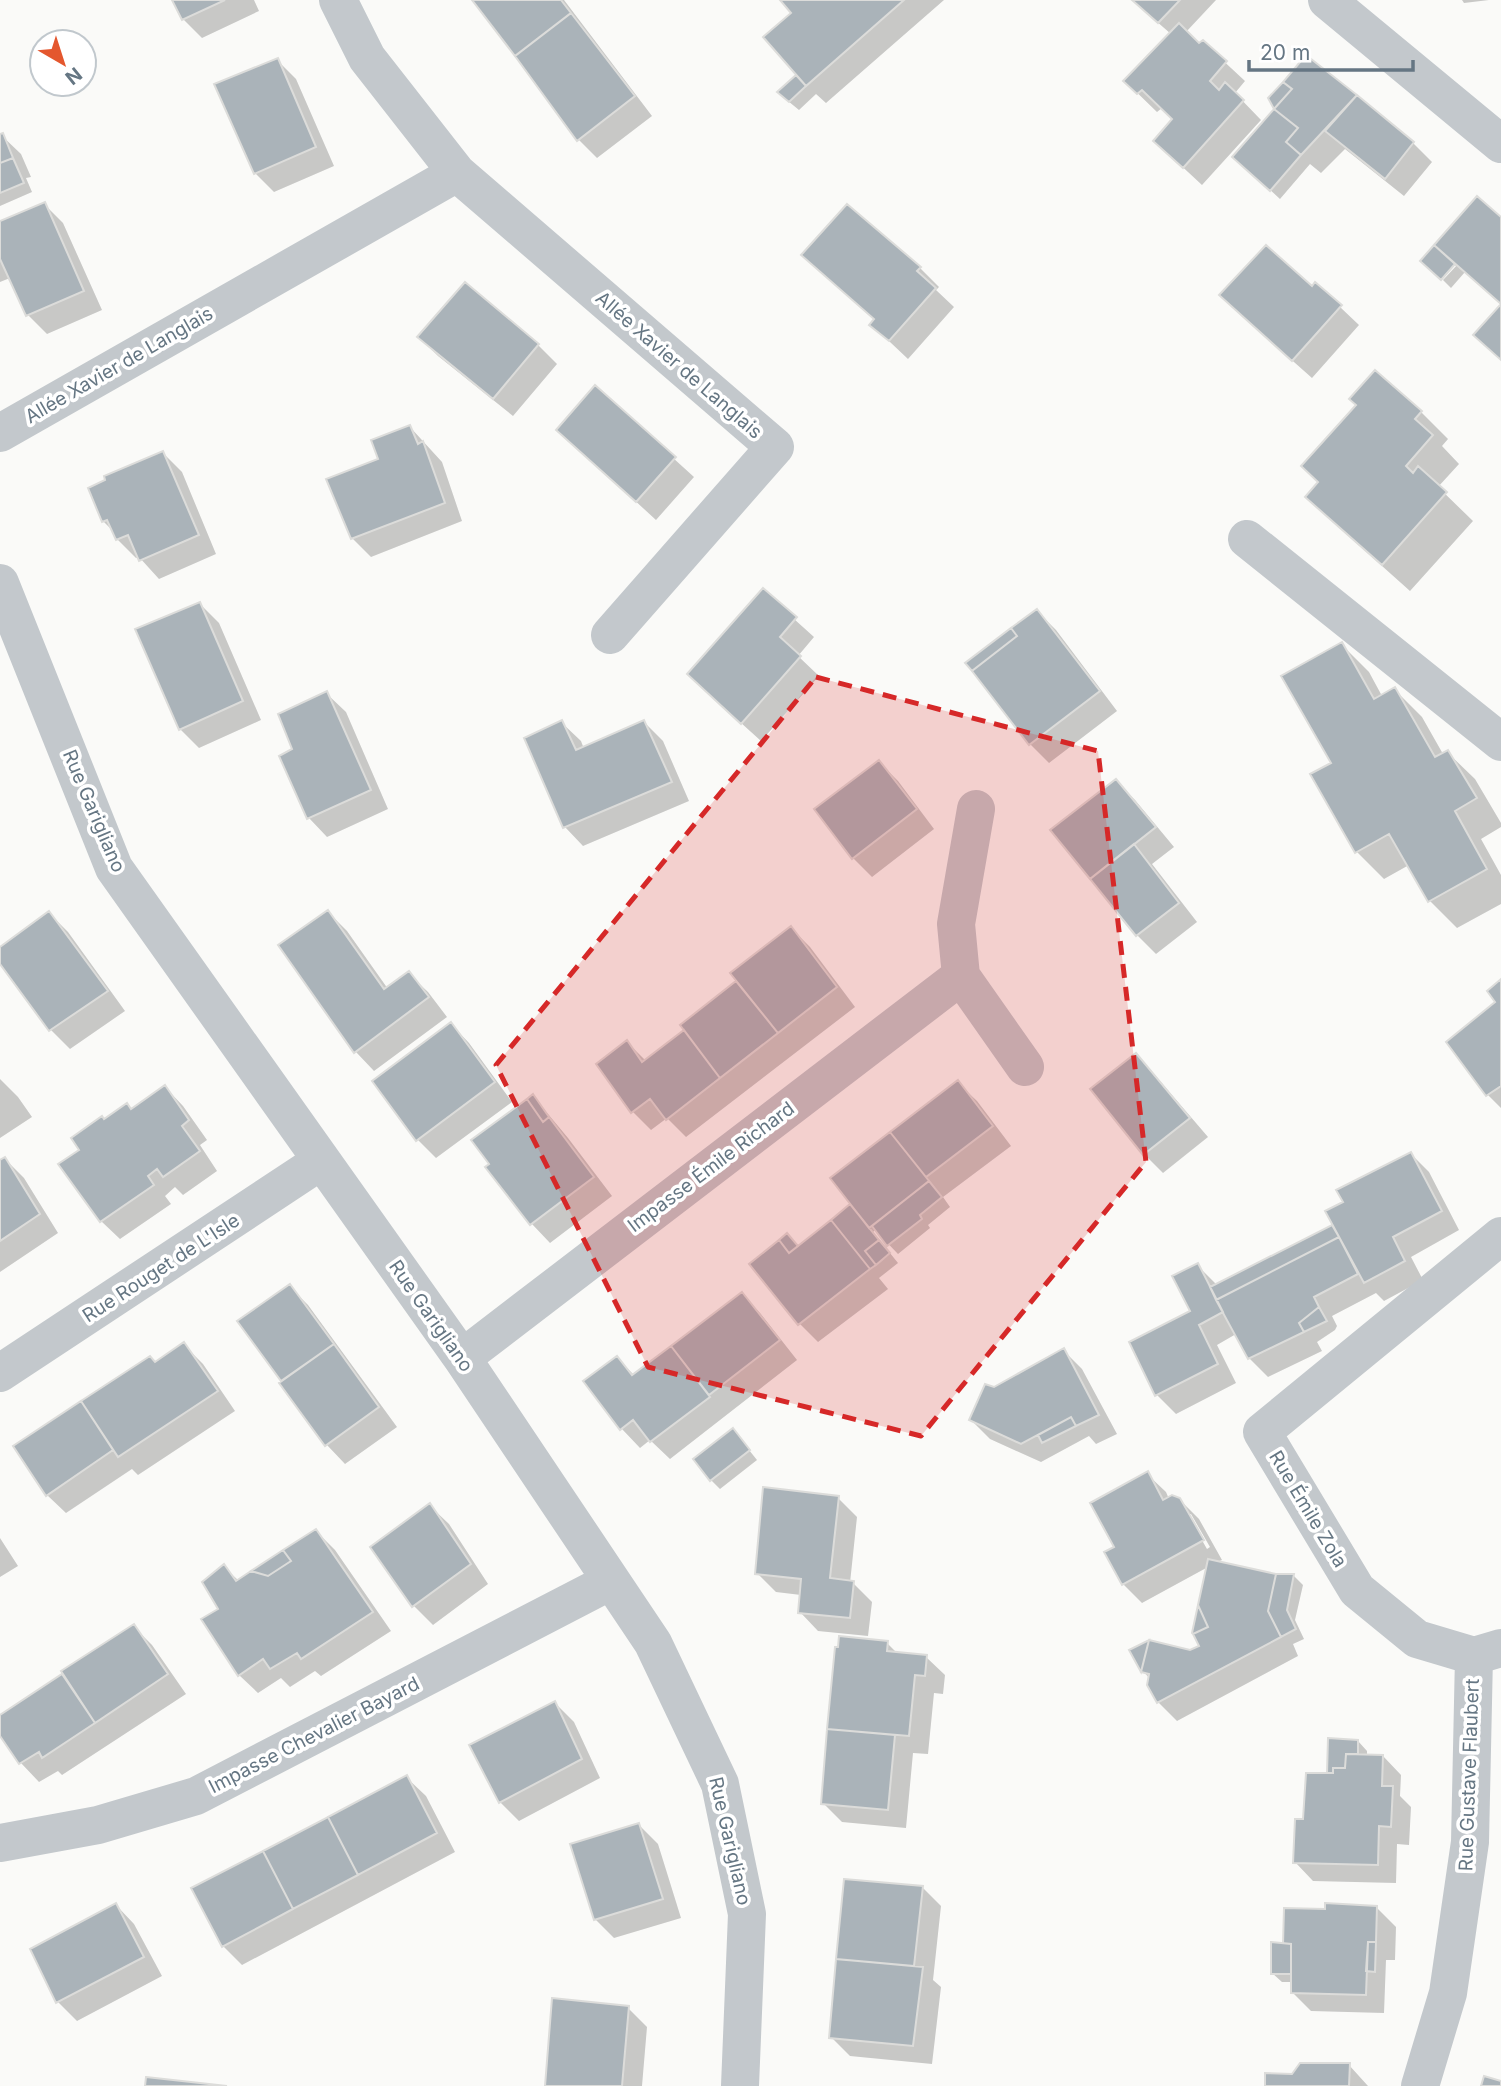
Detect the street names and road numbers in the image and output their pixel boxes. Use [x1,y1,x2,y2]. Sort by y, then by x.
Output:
street label: Allée Xavier de Langlais [591,286,767,444]
street label: Allée Xavier de Langlais [21,302,217,428]
street label: Rue Garigliano [58,746,130,876]
street label: Impasse Émile Richard [623,1096,799,1237]
street label: Rue Rouget de L'Isle [78,1209,244,1327]
street label: Rue Garigliano [384,1256,478,1376]
street label: Rue Émile Zola [1264,1446,1353,1572]
street label: Impasse Chevalier Bayard [205,1672,423,1798]
street label: Rue Gustave Flaubert [1454,1678,1484,1872]
street label: Rue Garigliano [704,1775,756,1907]

